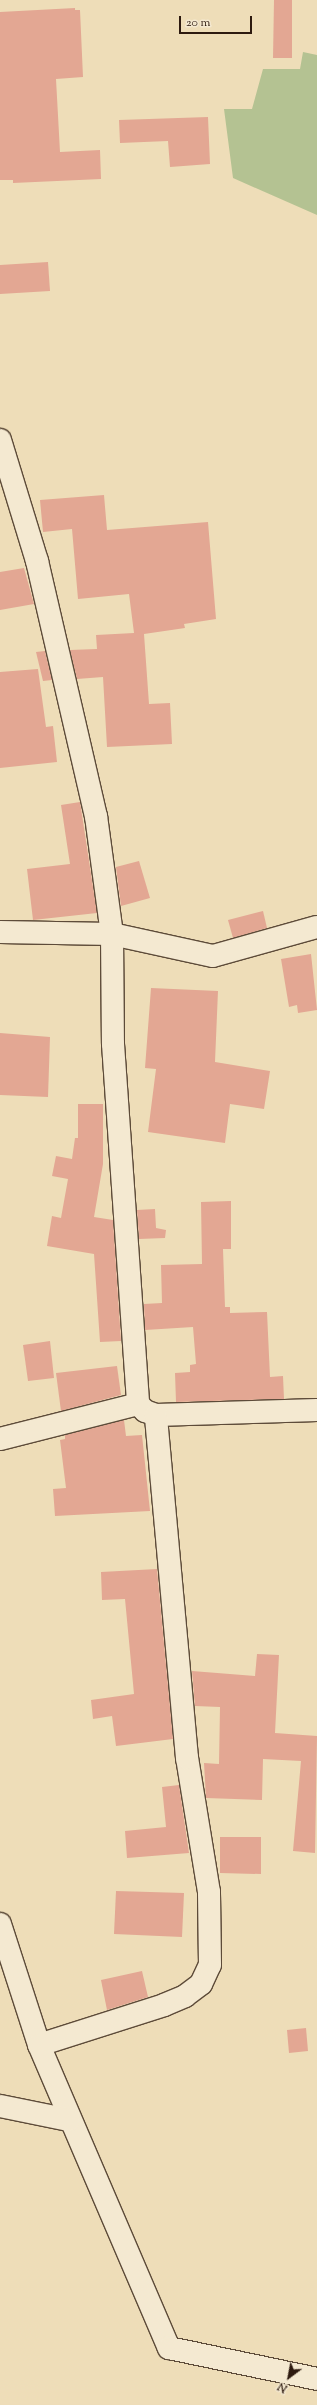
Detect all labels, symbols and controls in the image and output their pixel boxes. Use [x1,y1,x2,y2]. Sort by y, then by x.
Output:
scale bar [181,8,254,34]
text: 20 m [186,14,210,32]
north arrow [269,2357,309,2397]
text: N [275,2378,291,2396]

